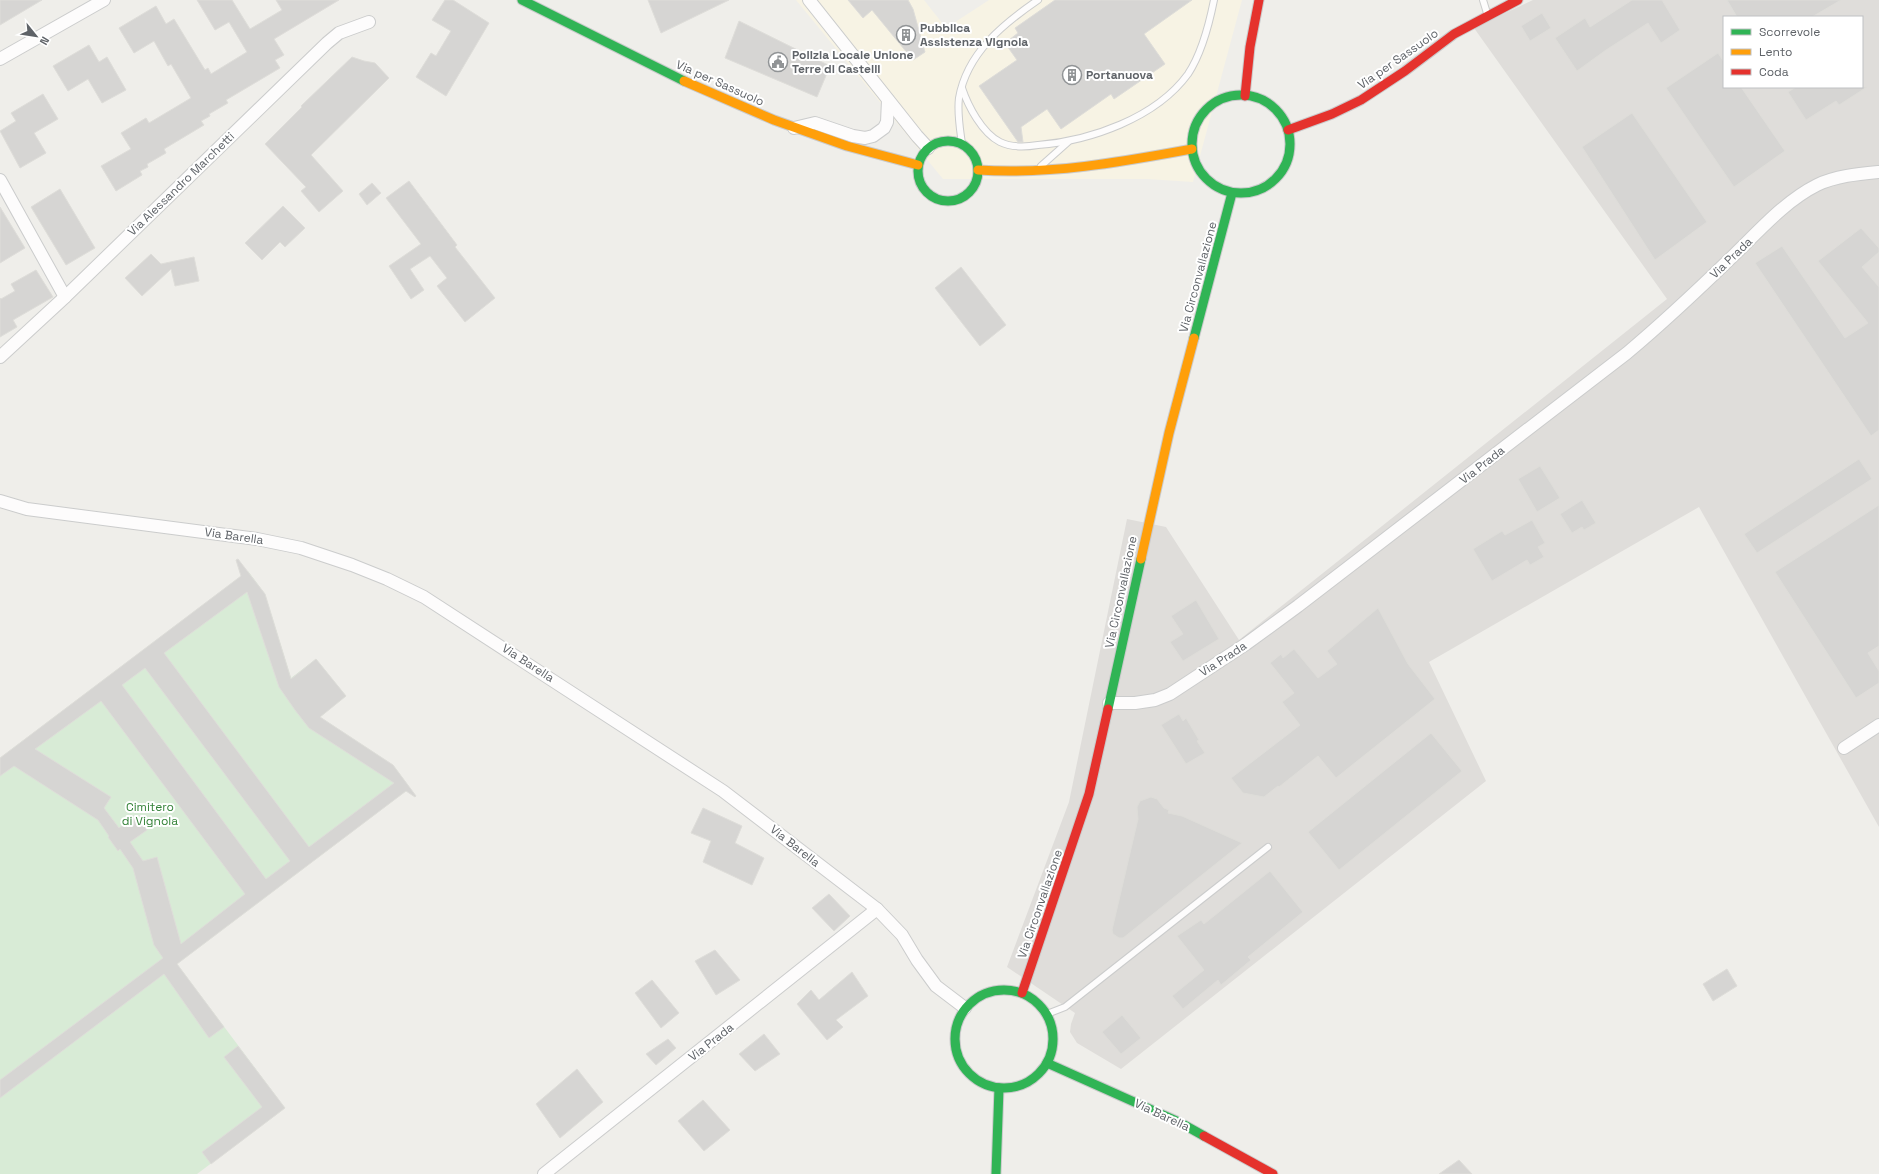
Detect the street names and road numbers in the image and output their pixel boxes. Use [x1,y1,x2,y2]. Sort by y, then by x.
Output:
street label: Via per Sassuolo [1355,25,1441,93]
street label: Via per Sassuolo [673,56,767,110]
street label: Via Alessandro Marchetti [124,129,238,239]
street label: Via Circonvallazione [1176,220,1220,334]
street label: Via Prada [1706,234,1756,282]
street label: Via Prada [1456,442,1508,488]
street label: Via Barella [203,524,265,548]
street label: Via Circonvallazione [1101,535,1141,649]
street label: Via Prada [1196,638,1250,680]
street label: Via Barella [499,640,557,686]
street label: Via Barella [767,821,823,871]
street label: Via Circonvallazione [1014,847,1066,961]
street label: Via Prada [685,1019,737,1065]
street label: Via Barella [1132,1095,1192,1135]

